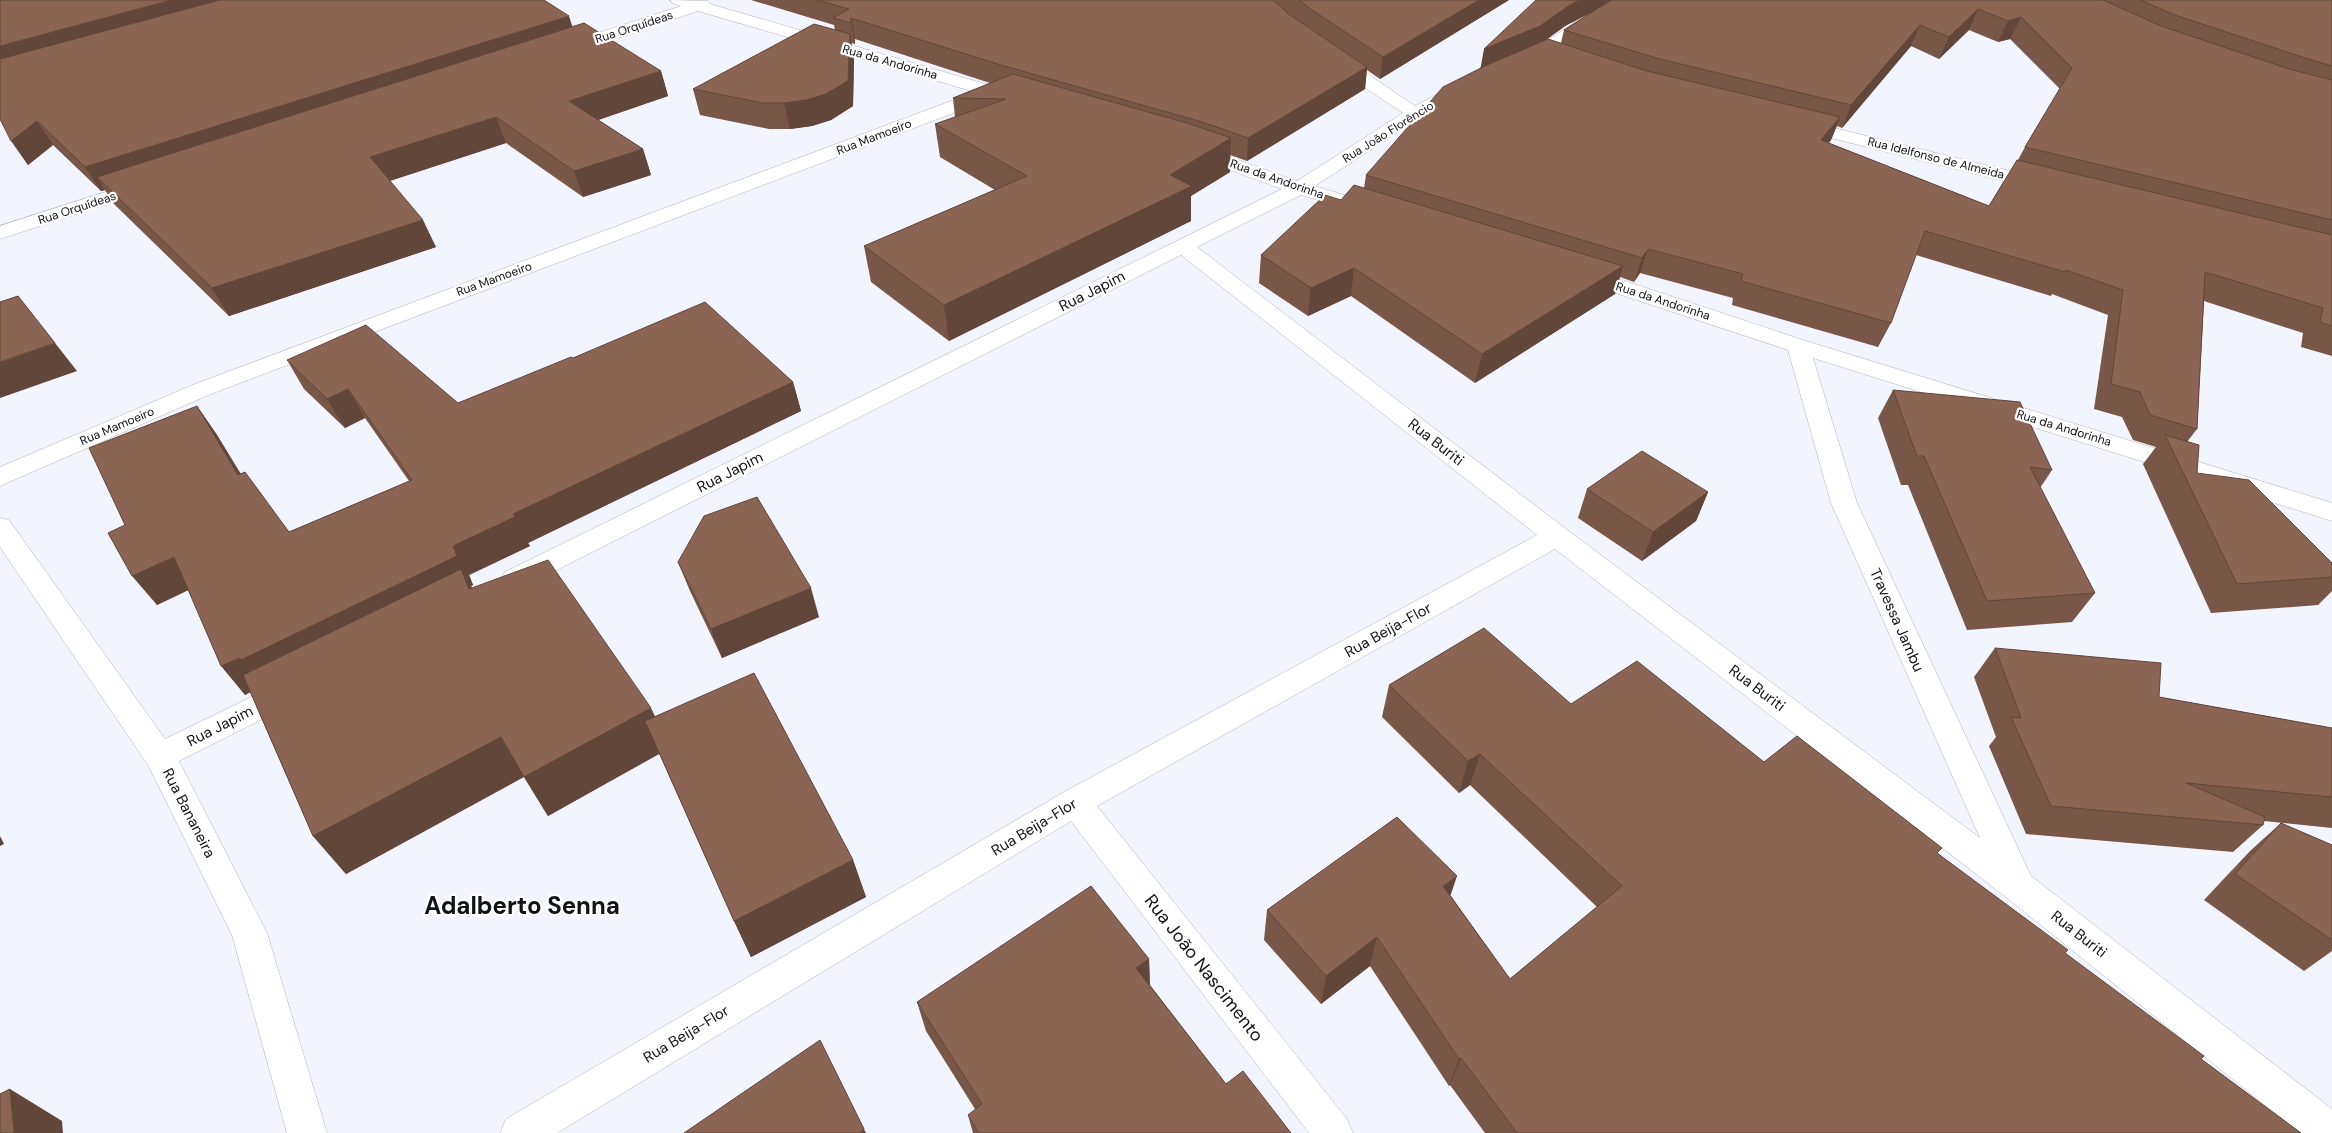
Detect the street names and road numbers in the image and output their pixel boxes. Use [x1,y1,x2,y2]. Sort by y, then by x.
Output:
street label: Rua Orquídeas [593,7,675,47]
street label: Rua da Andorinha [841,41,939,83]
street label: Rua João Florêncio [1339,97,1437,167]
street label: Rua Mamoeiro [834,115,914,159]
street label: Rua Idelfonso de Almeida [1866,133,2006,183]
street label: Rua da Andorinha [1228,155,1326,203]
street label: Rua Orquídeas [36,188,118,228]
street label: Rua Mamoeiro [454,258,534,300]
street label: Rua Japim [1056,266,1128,316]
street label: Rua da Andorinha [1614,278,1712,324]
street label: Rua Mamoeiro [77,403,157,449]
street label: Rua da Andorinha [2015,406,2113,450]
street label: Rua Buriti [1404,414,1468,470]
street label: Rua Japim [694,447,766,497]
street label: Travessa Jambu [1865,565,1929,675]
street label: Rua Beija-Flor [1341,598,1435,662]
street label: Rua Buriti [1725,660,1789,716]
street label: Rua Japim [184,701,256,751]
street label: Rua Bananeira [158,765,220,861]
street label: Rua Beija-Flor [987,793,1081,860]
street label: Rua João Nascimento [1139,889,1269,1047]
street label: Rua Buriti [2047,906,2111,962]
street label: Rua Beija-Flor [639,1000,733,1067]

